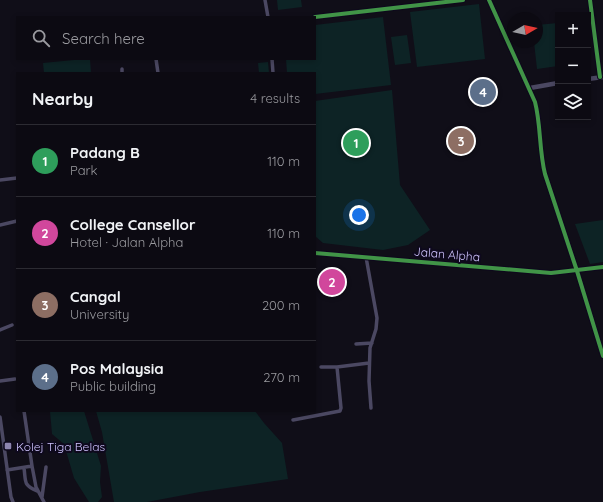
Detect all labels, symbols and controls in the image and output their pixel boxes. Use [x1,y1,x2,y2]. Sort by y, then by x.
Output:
north arrow [507,12,543,48]
map controls [555,12,591,120]
button: + [555,12,591,48]
search box [16,16,316,60]
icon: search [30,27,52,49]
text: Search here [62,29,145,48]
button: − [555,48,591,84]
pin: 4 [470,77,496,107]
button: layers [555,84,591,120]
text: Nearby [32,88,93,109]
text: 4 results [250,90,300,106]
pin: 3 [448,126,474,156]
pin: 1 [343,128,369,158]
text: Padang B [70,143,140,162]
text: 1 [42,153,48,169]
text: 110 m [267,153,300,169]
text: Park [70,162,98,178]
your location [349,205,369,225]
text: College Cansellor [70,215,195,234]
text: 2 [41,225,49,241]
text: 110 m [267,225,300,241]
text: Hotel · Jalan Alpha [70,234,183,250]
street label: Jalan Alpha [413,244,481,264]
pin: 2 [319,267,345,297]
text: Cangal [70,287,121,306]
text: 3 [42,297,48,313]
text: 200 m [262,297,300,313]
text: University [70,306,129,322]
text: Pos Malaysia [70,359,164,378]
text: 4 [41,369,49,385]
text: 270 m [263,369,300,385]
text: Public building [70,378,156,394]
place label: Kolej Tiga Belas [16,439,105,454]
marker: Kolej Tiga Belas [3,441,13,451]

